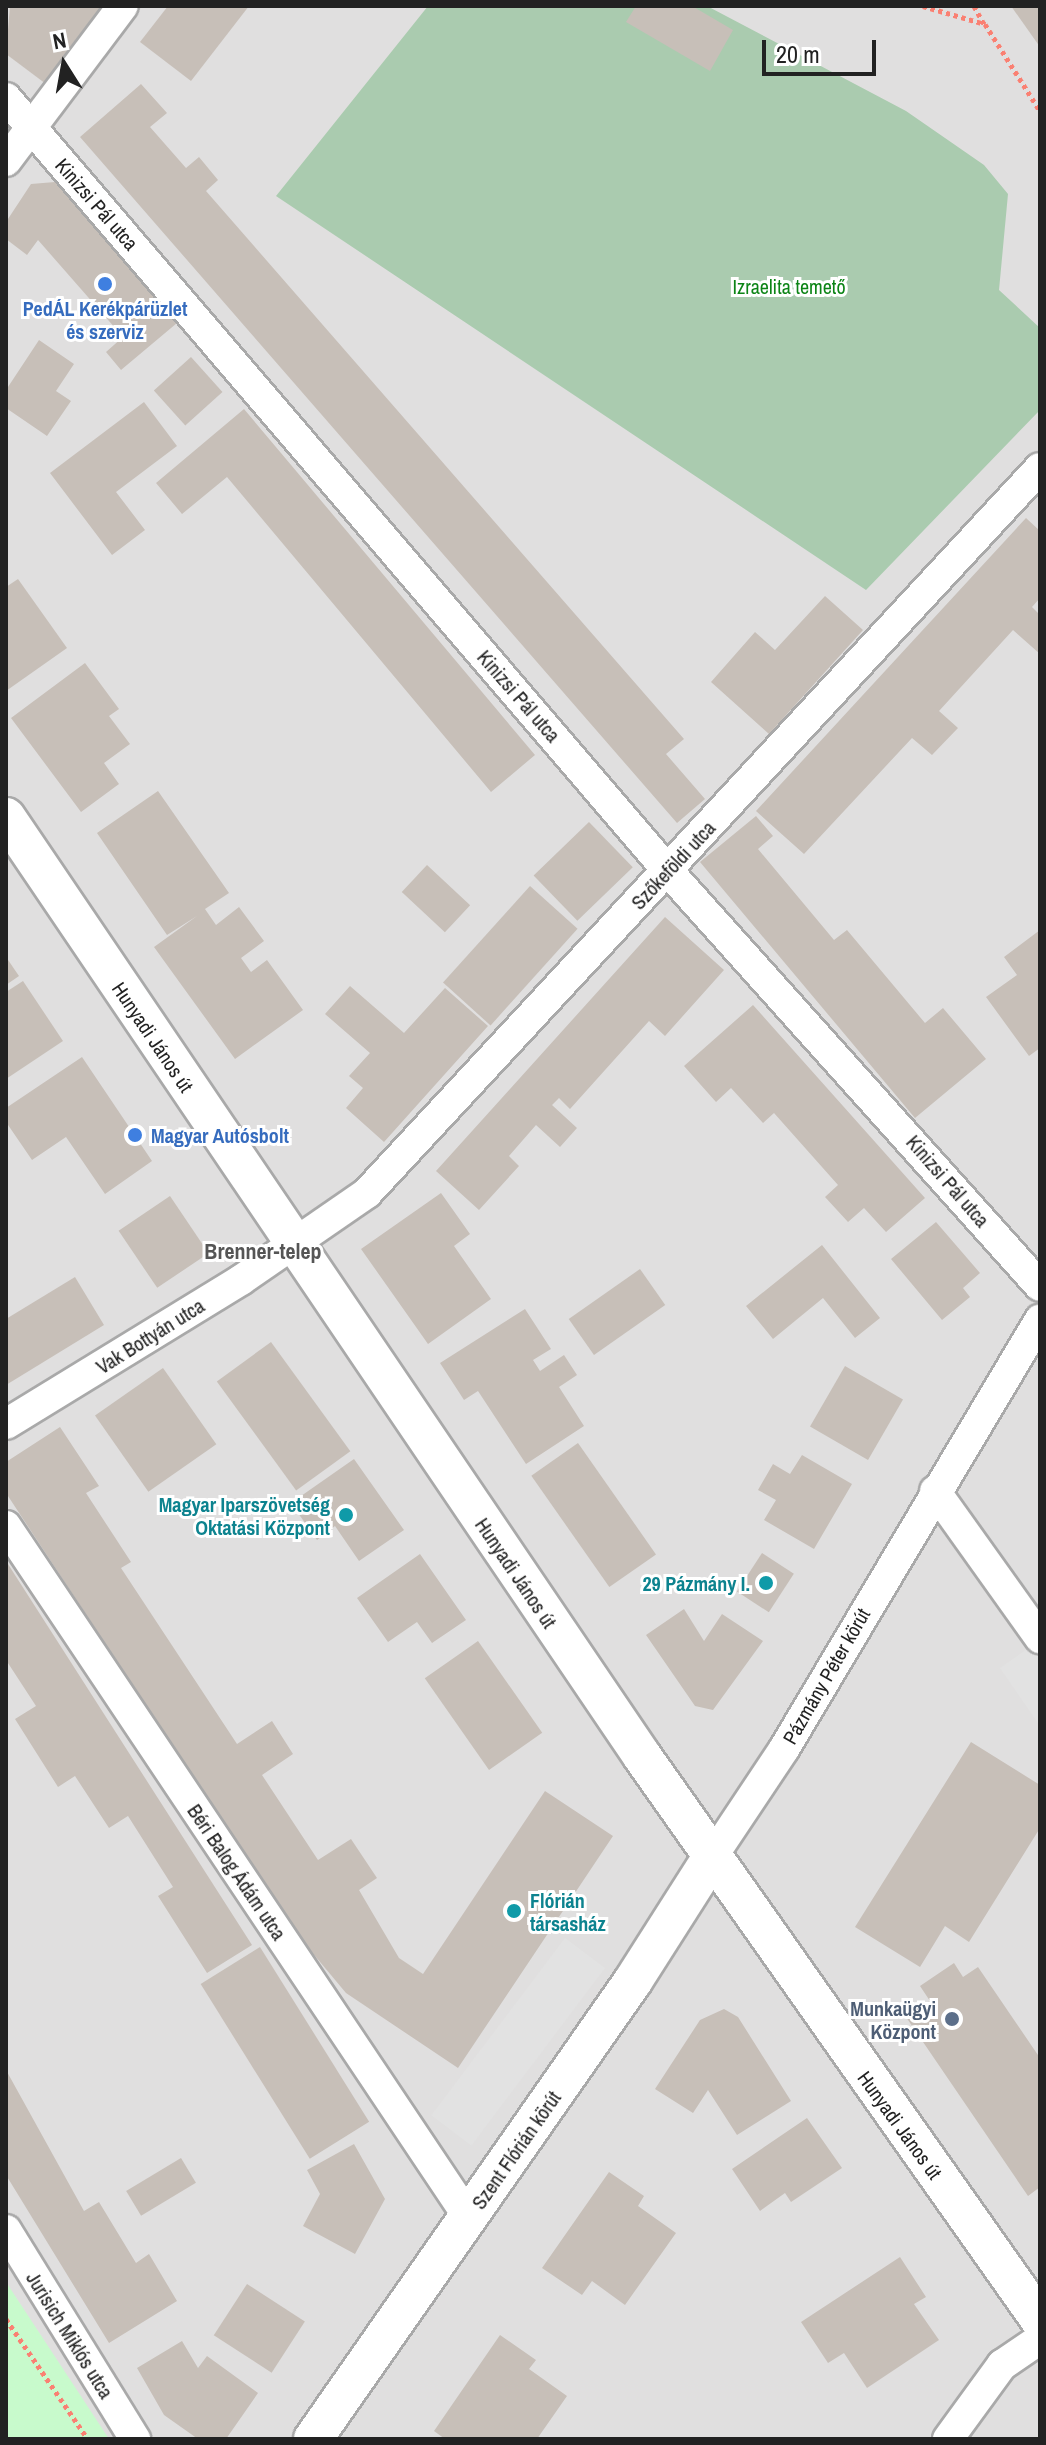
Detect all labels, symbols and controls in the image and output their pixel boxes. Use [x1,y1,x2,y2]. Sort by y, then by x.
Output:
north arrow [24,24,104,104]
text: N [50,24,69,56]
scale bar [766,24,880,74]
text: 20 m [776,38,820,70]
street label: Kinizsi Pál utca [51,153,143,255]
park label: Izraelita temető [732,274,846,298]
marker: PedÁL Kerékpárüzlet és szerviz [96,275,114,293]
place label: PedÁL Kerékpárüzlet és szerviz [23,296,187,343]
street label: Kinizsi Pál utca [473,645,565,747]
street label: Szőkeföldi utca [626,816,720,914]
street label: Hunyadi János út [107,977,199,1097]
place label: Magyar Autósbolt [151,1123,289,1147]
marker: Magyar Autósbolt [126,1126,144,1144]
street label: Kinizsi Pál utca [902,1130,994,1232]
district label: Brenner-telep [204,1239,322,1265]
street label: Vak Bottyán utca [92,1293,208,1379]
place label: Magyar Iparszövetség Oktatási Központ [159,1492,330,1539]
marker: Magyar Iparszövetség Oktatási Központ [337,1506,355,1524]
street label: Hunyadi János út [470,1513,562,1633]
place label: 29 Pázmány I. [642,1571,750,1595]
marker: 29 Pázmány I. [757,1574,775,1592]
street label: Pázmány Péter körút [777,1604,875,1748]
street label: Béri Balog Ádám utca [182,1799,292,1945]
place label: Flórián társasház [530,1888,606,1935]
marker: Flórián társasház [505,1902,523,1920]
place label: Munkaügyi Központ [850,1996,936,2043]
marker: Munkaügyi Központ [943,2010,961,2028]
street label: Hunyadi János út [853,2066,947,2184]
street label: Szent Flórián körút [466,2086,566,2214]
street label: Jurisich Miklós utca [21,2267,119,2403]

